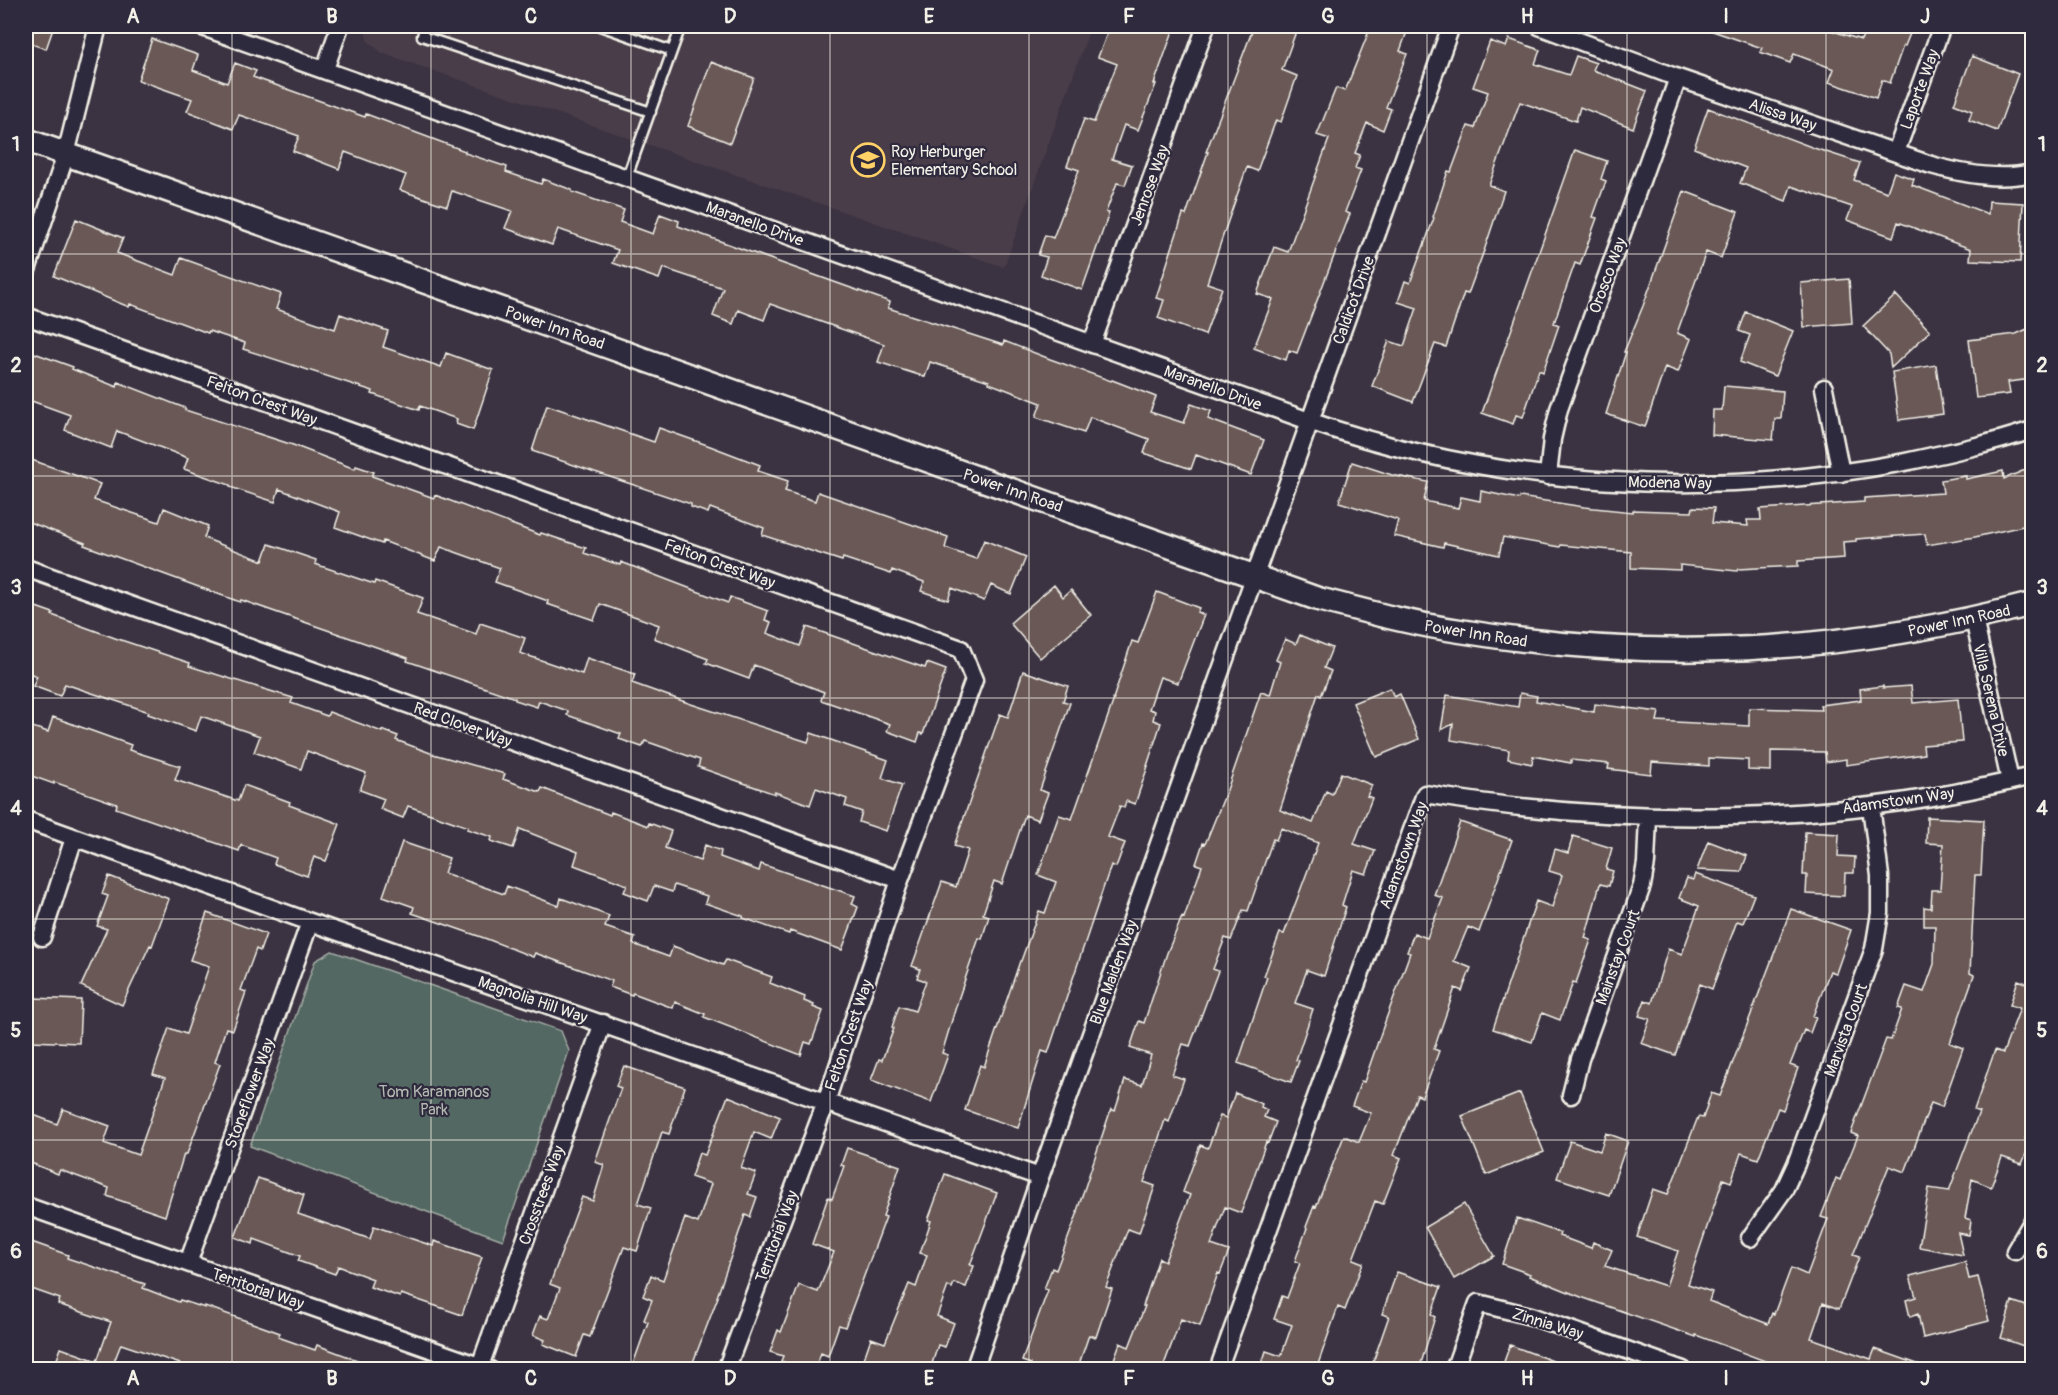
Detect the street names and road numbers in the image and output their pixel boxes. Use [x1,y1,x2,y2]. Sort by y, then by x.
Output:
street label: Laporte Way [1896,46,1944,132]
street label: Alissa Way [1746,94,1819,136]
street label: Jenrose Way [1126,142,1174,229]
street label: Maranello Drive [703,197,806,251]
street label: Orosco Way [1585,234,1631,316]
street label: Caldicot Drive [1329,253,1379,347]
street label: Power Inn Road [502,301,607,354]
street label: Maranello Drive [1161,361,1264,415]
street label: Felton Crest Way [204,372,320,430]
street label: Power Inn Road [960,464,1065,517]
street label: Modena Way [1628,472,1712,494]
street label: Felton Crest Way [662,535,778,593]
street label: Power Inn Road [1906,600,2012,642]
street label: Power Inn Road [1423,616,1529,652]
street label: Villa Serena Drive [1968,642,2014,759]
street label: Red Clover Way [411,698,515,752]
street label: Adamstown Way [1841,783,1956,819]
street label: Adamstown Way [1375,799,1433,912]
street label: Mainstay Court [1591,906,1645,1008]
street label: Blue Maiden Way [1086,917,1142,1028]
street label: Magnolia Hill Way [475,972,590,1028]
street label: Felton Crest Way [821,977,877,1094]
street label: Marvista Court [1820,980,1872,1080]
street label: Stoneflower Way [221,1035,279,1151]
street label: Crosstrees Way [515,1143,569,1248]
street label: Territorial Way [751,1188,803,1285]
street label: Territorial Way [209,1264,307,1314]
street label: Zinnia Way [1510,1304,1586,1344]

